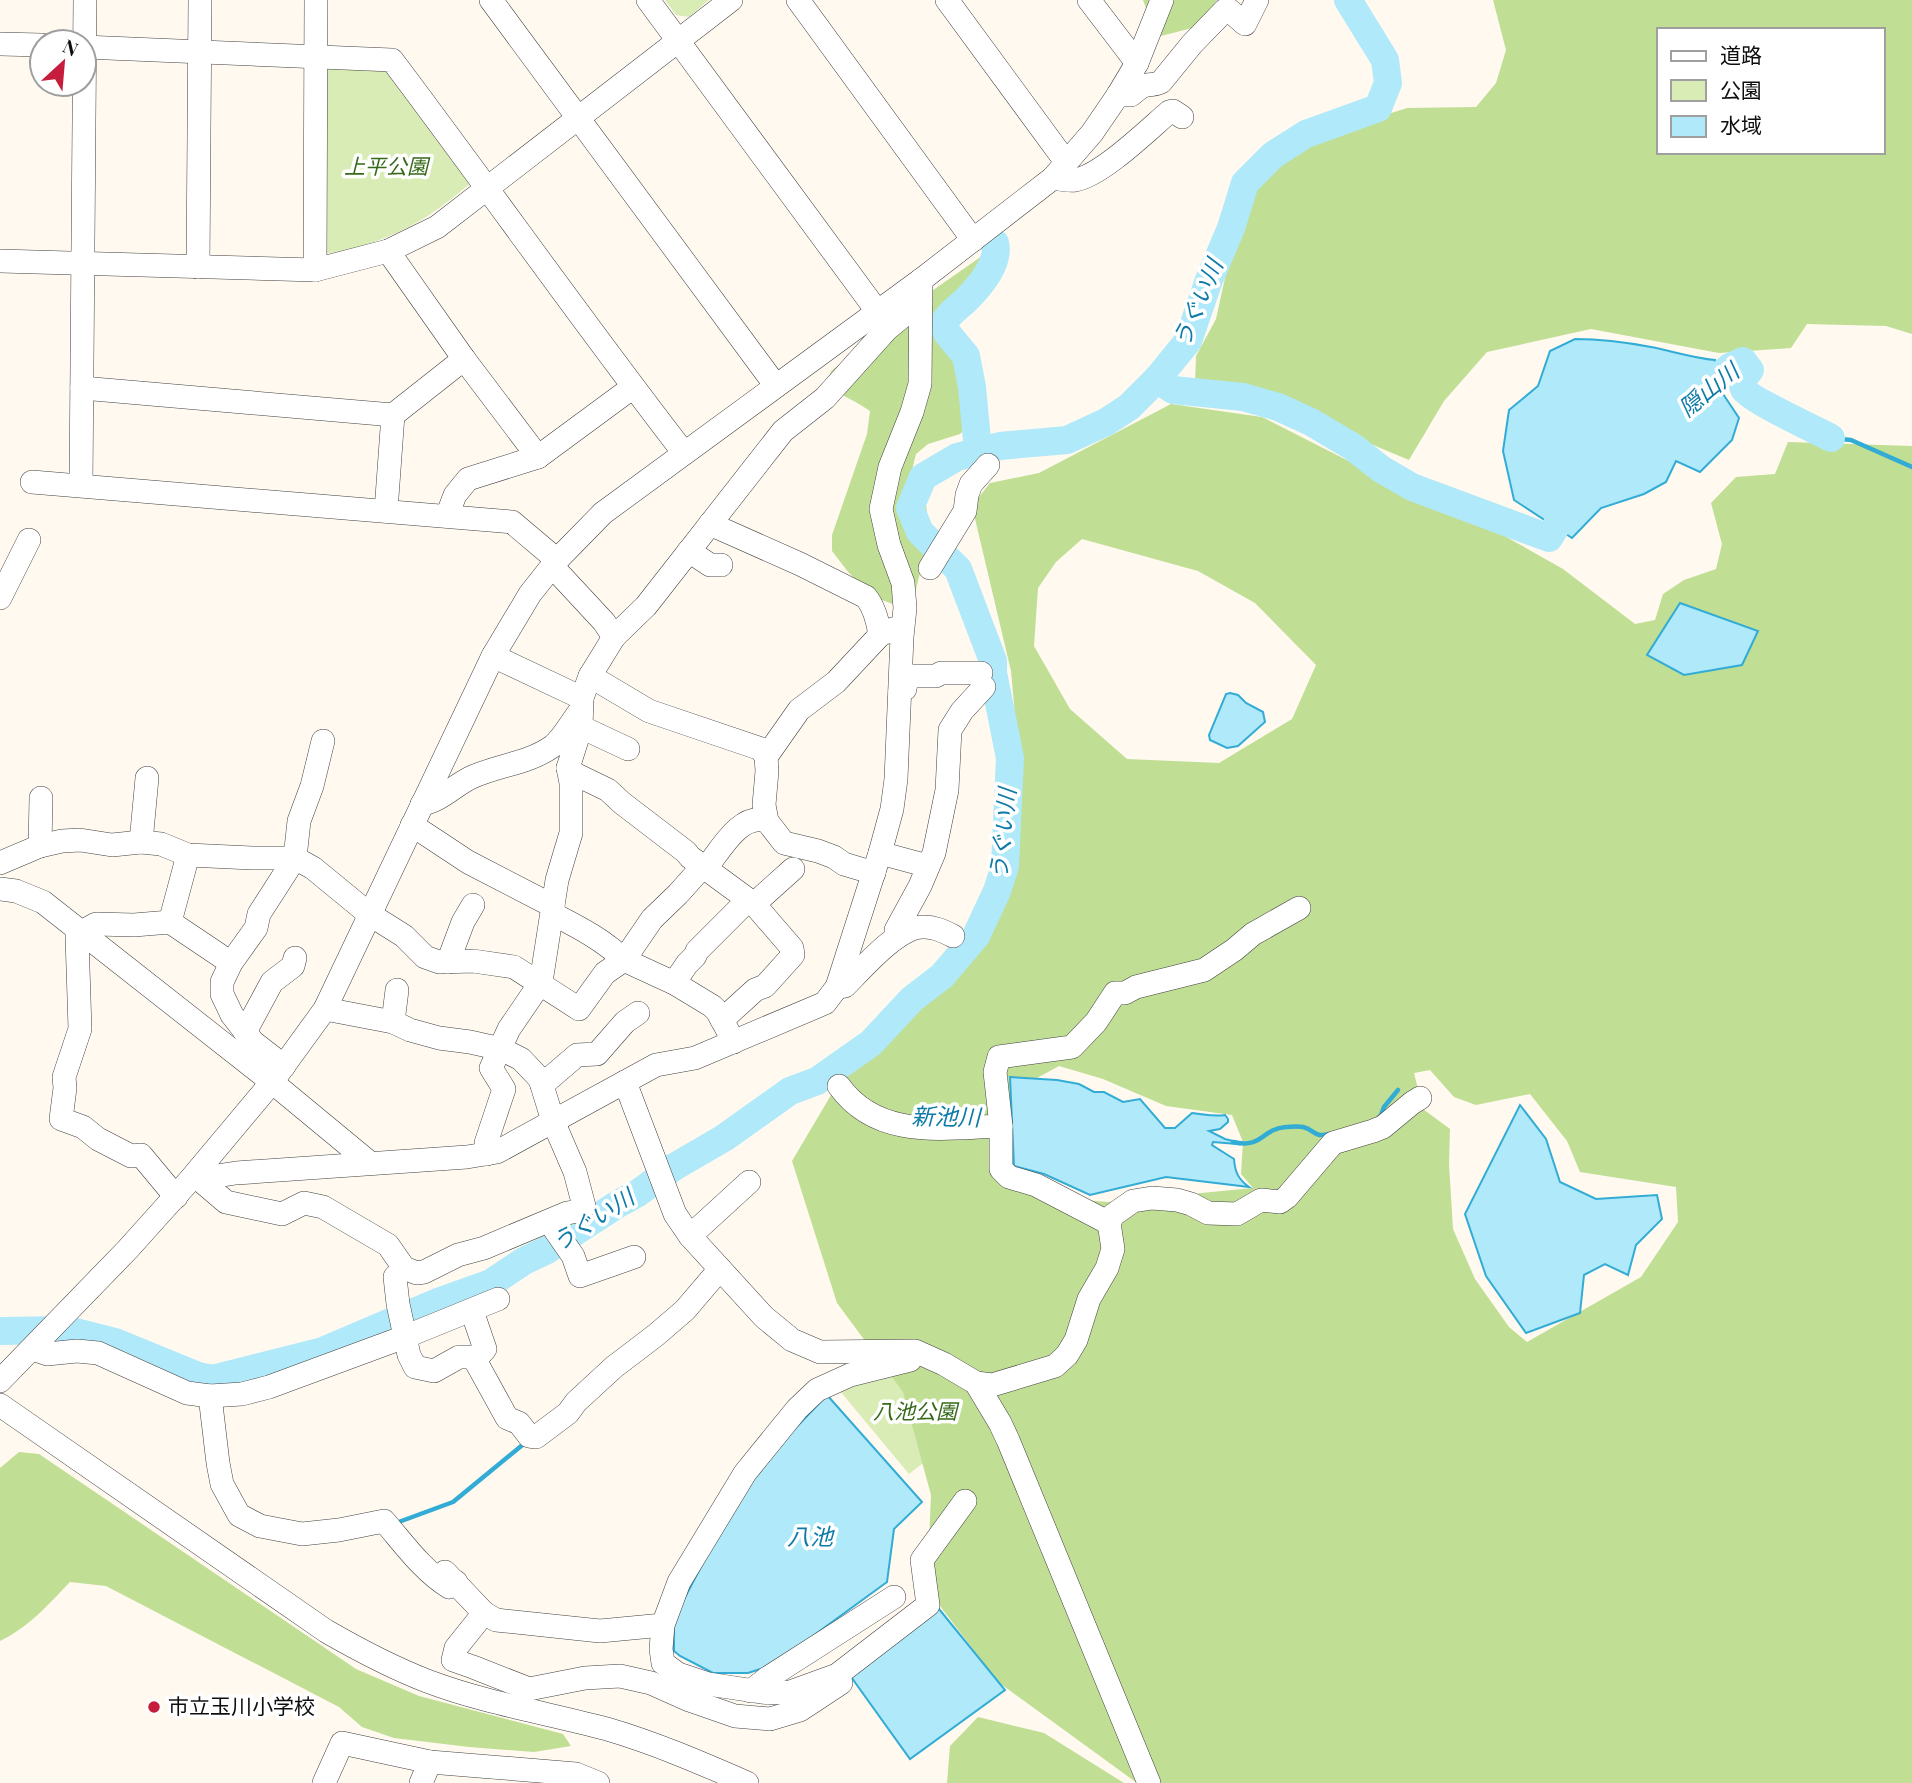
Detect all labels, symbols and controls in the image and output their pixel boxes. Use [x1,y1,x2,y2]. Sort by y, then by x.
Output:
north arrow [28,28,98,98]
legend [1657,28,1884,154]
text: N [59,32,83,62]
text: 道路 [1720,40,1762,68]
text: 公園 [1720,75,1762,103]
text: 水域 [1720,110,1762,138]
park label: 上平公園 [344,151,431,179]
water label: うぐい川 [1164,251,1230,351]
water label: 隠山川 [1671,353,1747,423]
water label: うぐい川 [981,783,1022,881]
water label: 新池川 [911,1099,984,1132]
water label: うぐい川 [545,1179,642,1257]
park label: 八池公園 [873,1396,960,1424]
water label: 八池 [787,1520,835,1551]
place label: 市立玉川小学校 [168,1691,315,1719]
marker: 市立玉川小学校 [146,1699,162,1715]

